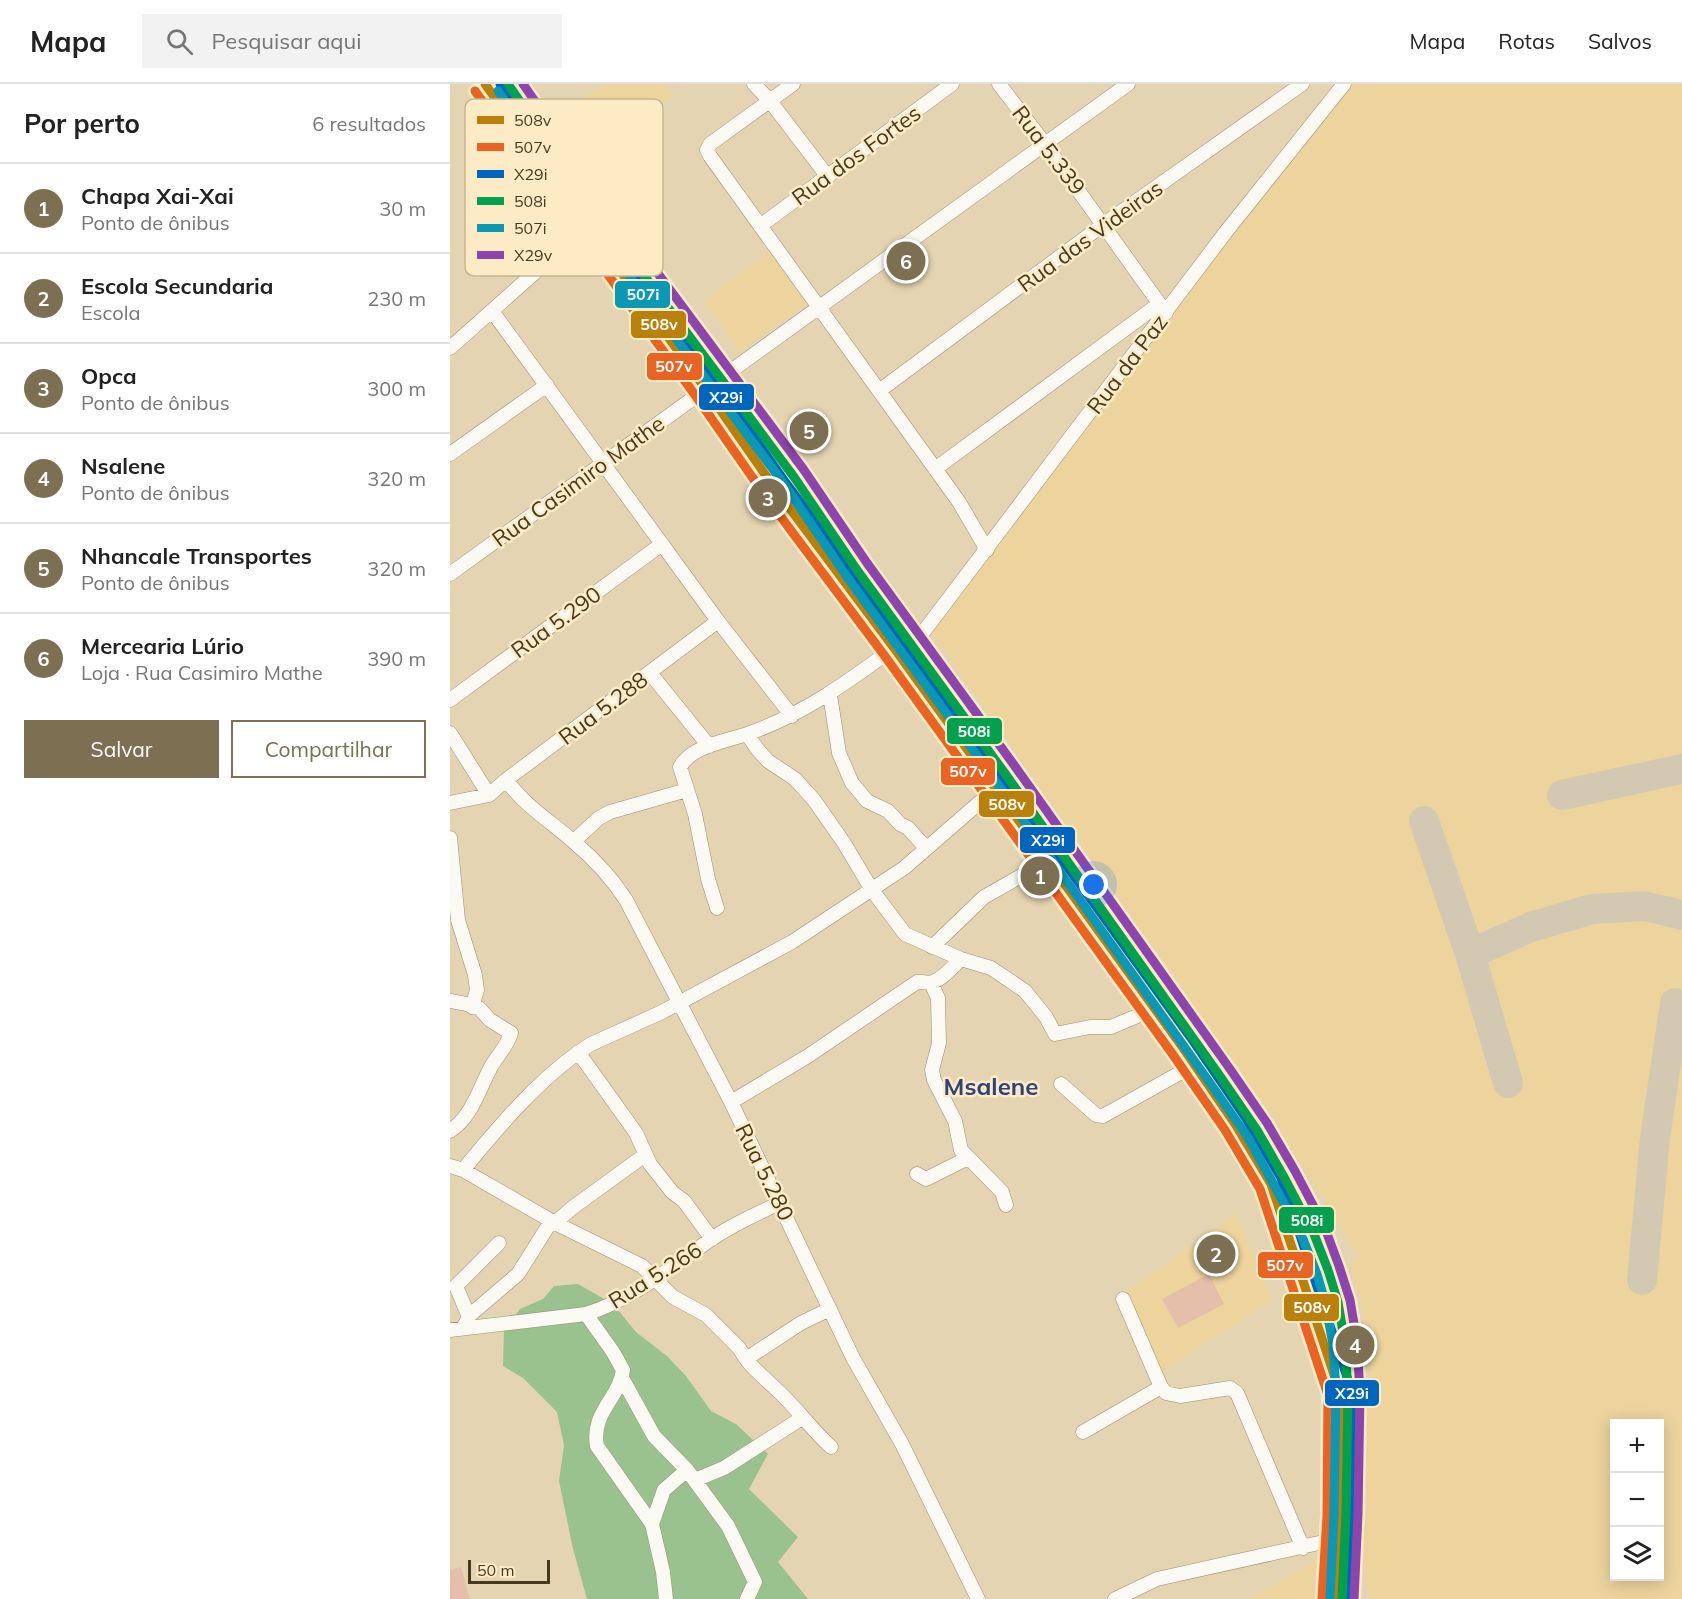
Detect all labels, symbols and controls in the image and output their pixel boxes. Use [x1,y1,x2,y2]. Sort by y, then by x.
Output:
search box [142,14,562,68]
text: Mapa [30,24,106,59]
icon: search [163,25,196,58]
text: Pesquisar aqui [211,27,361,55]
text: Mapa [1410,28,1465,54]
text: Rotas [1498,28,1555,54]
text: Salvos [1588,28,1652,54]
legend [465,99,663,276]
street label: Rua dos Fortes [786,99,926,211]
street label: Rua 5.339 [1006,100,1092,200]
text: Por perto [24,107,140,140]
text: 508v [514,110,552,130]
text: 6 resultados [312,111,426,136]
text: 507v [514,137,552,157]
text: X29i [514,164,547,184]
street label: Rua das Videiras [1012,174,1168,298]
text: Chapa Xai-Xai [81,182,234,210]
text: 508i [514,191,547,211]
text: 1 [38,196,50,221]
text: 30 m [379,196,426,221]
text: Ponto de ônibus [81,210,230,235]
text: 507i [514,218,547,238]
pin: 6 [886,238,926,284]
text: X29v [514,245,553,265]
text: Escola Secundaria [81,272,273,300]
line badge: 507i [614,280,671,309]
text: 507i [627,284,659,304]
text: 2 [38,286,50,311]
text: 230 m [367,286,426,311]
text: Escola [81,300,140,325]
street label: Rua da Paz [1080,309,1174,419]
line badge: 508v [630,310,687,339]
text: 508v [640,314,678,334]
line badge: 507v [646,352,703,381]
text: 507v [655,356,693,376]
text: Opca [81,362,137,390]
text: 3 [38,376,50,401]
text: 300 m [367,376,426,401]
line badge: X29i [698,383,755,411]
text: X29i [708,387,743,407]
text: Ponto de ônibus [81,390,230,415]
pin: 5 [790,408,828,454]
street label: Rua Casimiro Mathe [486,409,670,553]
text: Nsalene [81,452,165,480]
text: 4 [38,466,50,491]
text: 320 m [367,466,426,491]
pin: 3 [748,476,788,520]
text: Ponto de ônibus [81,480,230,505]
text: Nhancale Transportes [81,542,312,570]
text: 5 [38,556,50,581]
text: 320 m [367,556,426,581]
text: Ponto de ônibus [81,570,230,595]
street label: Rua 5.290 [505,580,607,664]
text: Mercearia Lúrio [81,632,244,660]
text: 6 [38,646,50,671]
text: 390 m [367,646,426,671]
text: Loja · Rua Casimiro Mathe [81,660,323,685]
street label: Rua 5.288 [553,665,653,751]
line badge: 508i [946,717,1003,745]
button: Salvar [24,720,219,778]
button: Compartilhar [231,720,426,778]
text: 508i [958,721,990,741]
line badge: 507v [940,757,996,786]
text: 507v [949,761,987,781]
line badge: 508v [978,790,1035,818]
text: 508v [988,794,1026,814]
line badge: X29i [1019,826,1076,854]
text: X29i [1030,830,1065,850]
pin: 1 [1020,854,1060,898]
your location [1079,870,1108,899]
district label: Msalene [944,1071,1038,1101]
street label: Rua 5.280 [729,1119,801,1225]
line badge: 508i [1278,1206,1335,1234]
text: 508i [1291,1210,1323,1230]
pin: 2 [1196,1232,1236,1276]
street label: Rua 5.266 [603,1235,707,1315]
line badge: 507v [1257,1251,1314,1279]
text: 507v [1266,1255,1304,1275]
line badge: 508v [1283,1293,1340,1322]
text: 508v [1293,1297,1331,1317]
pin: 4 [1336,1322,1374,1368]
line badge: X29i [1324,1379,1380,1407]
text: X29i [1334,1383,1369,1403]
map controls [1610,1419,1664,1581]
button: + [1610,1419,1664,1473]
button: − [1610,1473,1664,1527]
button: layers [1610,1527,1664,1581]
scale bar [468,1557,550,1584]
text: 50 m [477,1560,514,1580]

